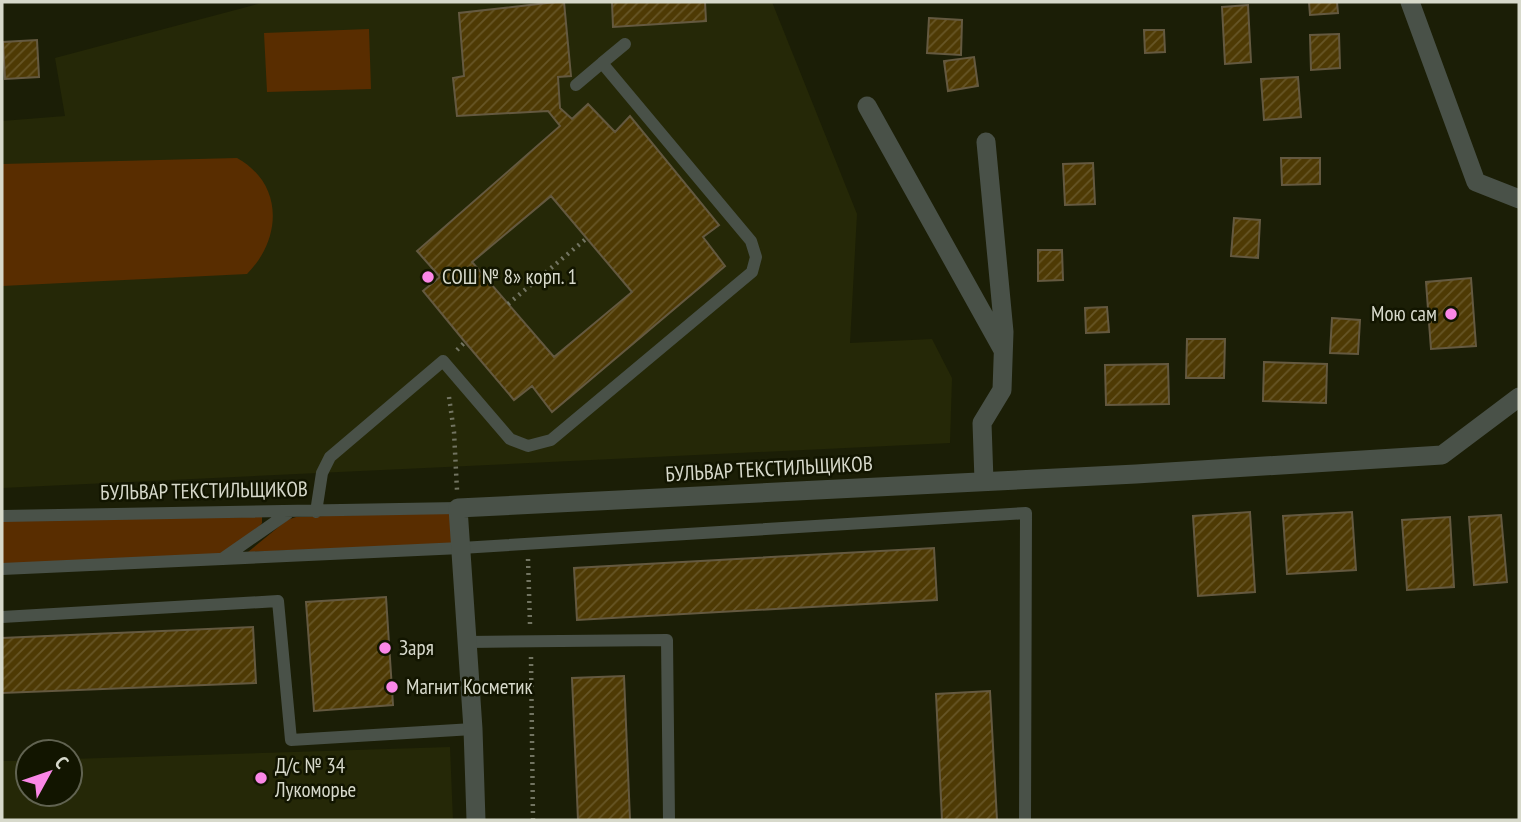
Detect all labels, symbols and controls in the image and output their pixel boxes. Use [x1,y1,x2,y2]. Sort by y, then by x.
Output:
place label: СОШ № 8» корп. 1 [442,263,577,290]
marker: СОШ № 8» корп. 1 [420,269,436,285]
place label: Мою сам [1371,300,1437,327]
marker: Мою сам [1443,306,1459,322]
street label: БУЛЬВАР ТЕКСТИЛЬЩИКОВ [665,450,873,487]
street label: БУЛЬВАР ТЕКСТИЛЬЩИКОВ [100,475,308,506]
place label: Заря [399,634,434,661]
marker: Заря [377,640,393,656]
place label: Магнит Косметик [406,673,533,700]
marker: Магнит Косметик [384,679,400,695]
north arrow [14,738,84,808]
text: С [50,751,74,773]
place label: Д/с № 34 Лукоморье [274,752,356,803]
marker: Д/с № 34 Лукоморье [253,770,269,786]

